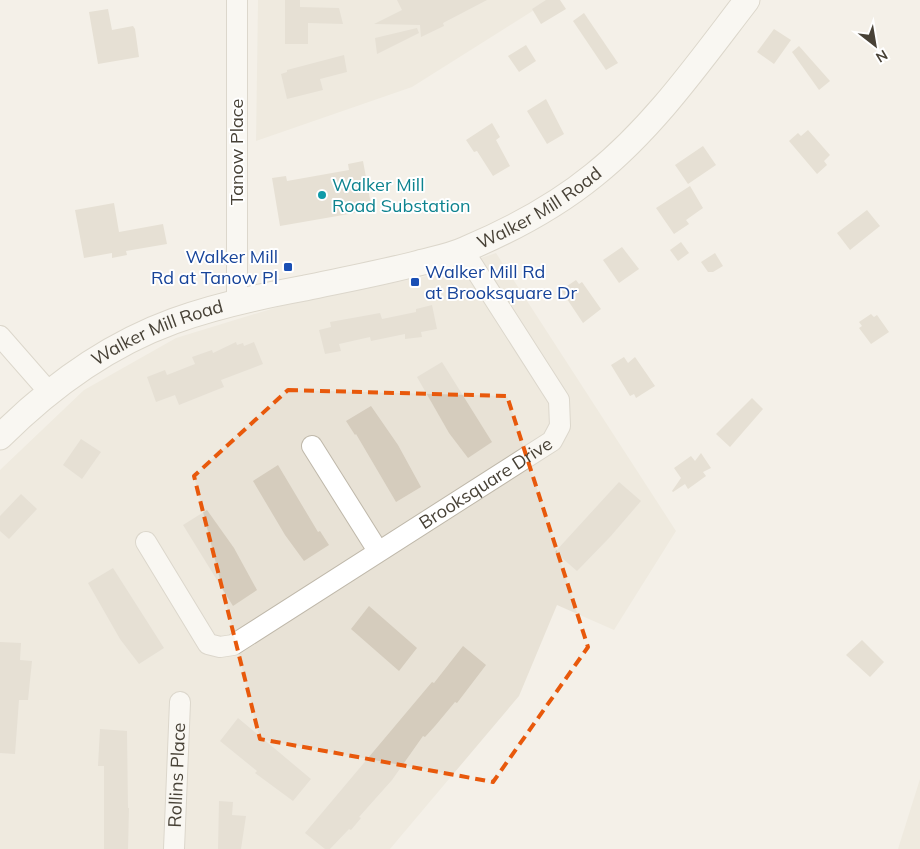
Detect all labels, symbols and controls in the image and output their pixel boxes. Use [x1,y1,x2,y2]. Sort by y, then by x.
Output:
north arrow [850,20,900,70]
text: N [873,46,891,67]
street label: Tanow Place [225,99,248,205]
street label: Walker Mill Road [473,162,606,254]
place label: Walker Mill Road Substation [332,173,471,217]
marker: Walker Mill Road Substation [316,189,328,201]
place label: Walker Mill Rd at Tanow Pl [151,245,278,289]
place label: Walker Mill Rd at Brooksquare Dr [425,260,577,304]
marker: Walker Mill Rd at Tanow Pl [282,261,294,273]
marker: Walker Mill Rd at Brooksquare Dr [409,276,421,288]
street label: Walker Mill Road [87,294,226,371]
street label: Brooksquare Drive [415,432,557,534]
street label: Rollins Place [163,722,190,828]

